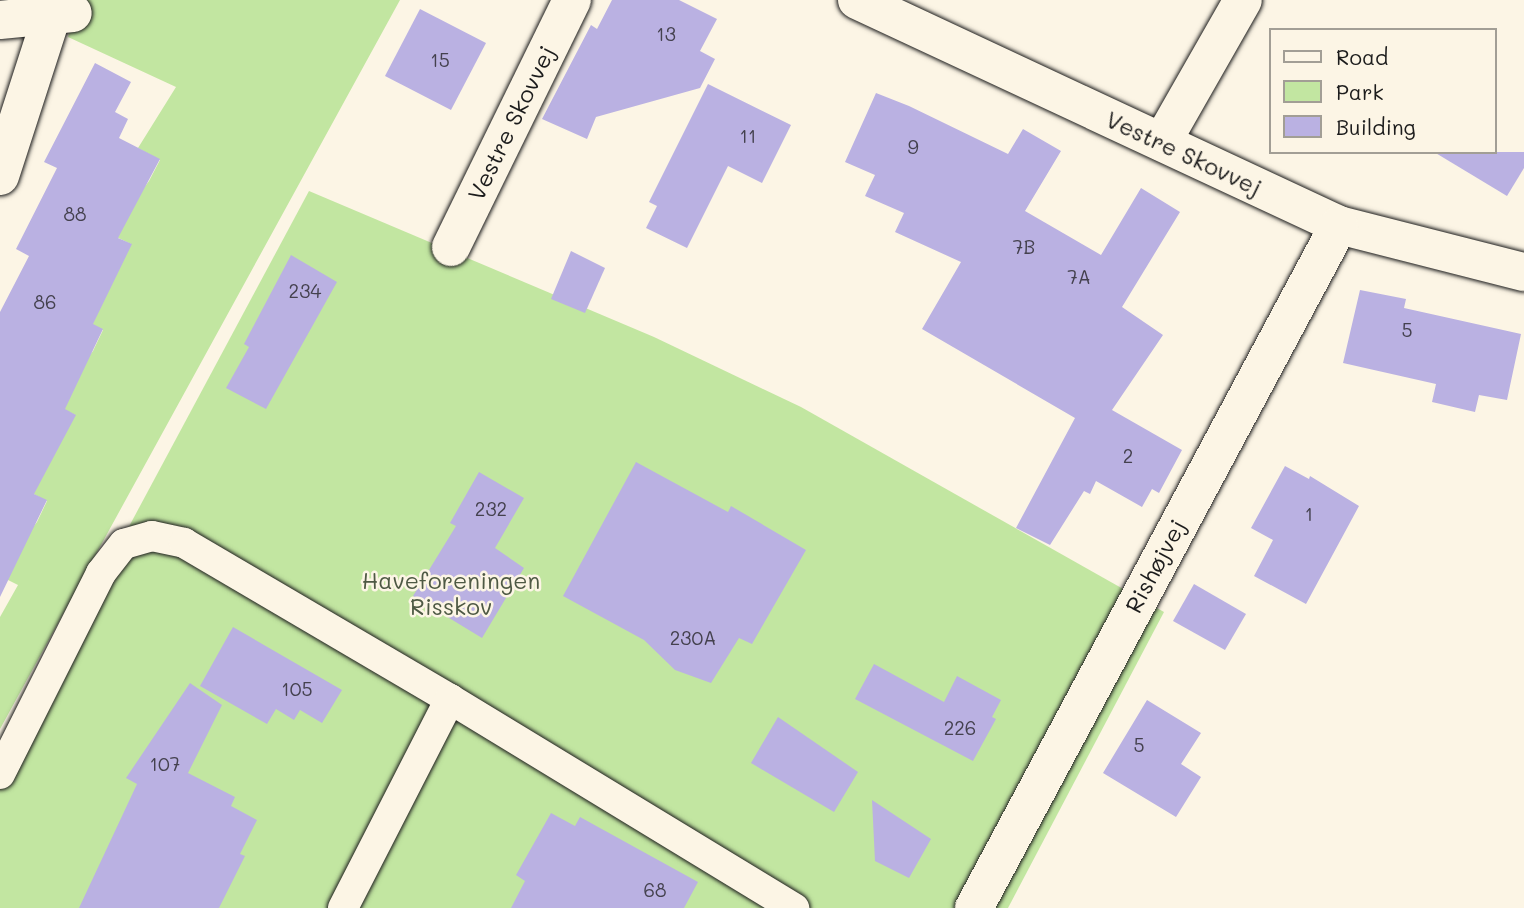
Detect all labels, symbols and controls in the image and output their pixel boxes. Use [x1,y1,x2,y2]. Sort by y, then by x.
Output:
house number: 13 [656,23,676,45]
legend [1268,28,1496,154]
street label: Vestre Skovvej [462,41,560,205]
text: Road [1336,43,1388,70]
house number: 15 [430,49,450,71]
text: Park [1336,78,1384,105]
street label: Vestre Skovvej [1102,105,1266,201]
text: Building [1336,113,1416,140]
house number: 11 [740,125,756,147]
house number: 9 [907,136,919,158]
house number: 88 [64,203,86,225]
house number: 7B [1013,236,1035,258]
house number: 7A [1067,266,1091,288]
house number: 234 [289,280,321,302]
house number: 86 [34,291,56,313]
house number: 5 [1401,319,1413,341]
house number: 2 [1123,445,1133,467]
house number: 232 [475,498,507,520]
house number: 1 [1305,503,1313,525]
street label: Rishøjvej [1119,515,1191,617]
park label: Haveforeningen Risskov [362,566,540,620]
house number: 230A [670,627,716,649]
house number: 105 [281,678,313,700]
house number: 226 [944,717,976,739]
house number: 5 [1133,734,1145,756]
house number: 107 [150,753,180,775]
house number: 68 [644,879,666,901]

